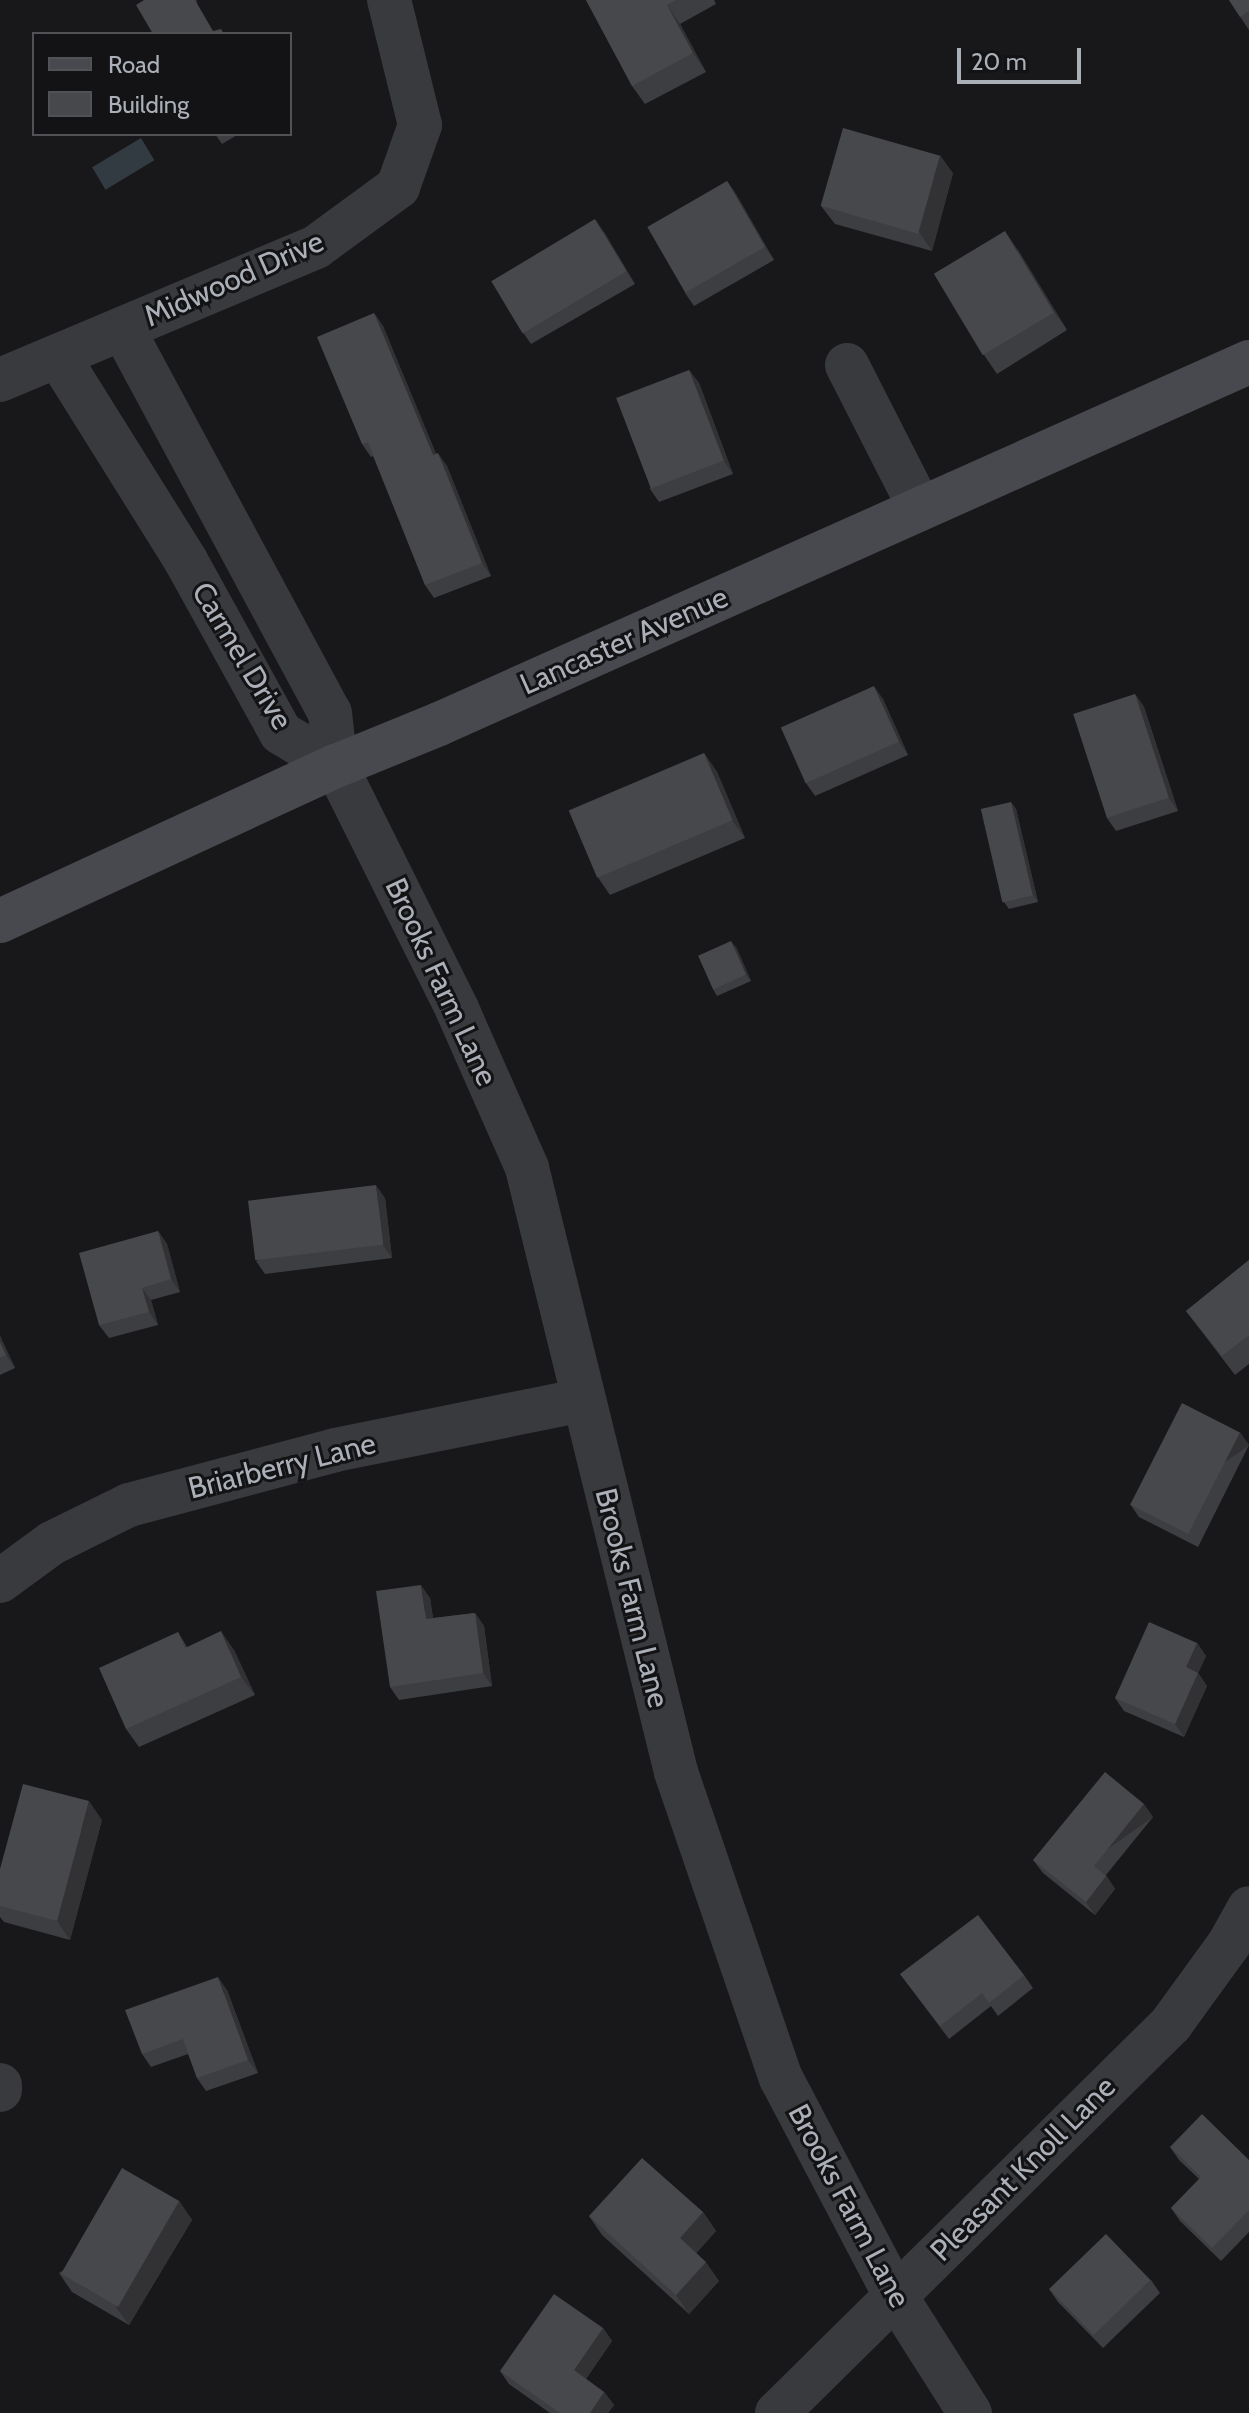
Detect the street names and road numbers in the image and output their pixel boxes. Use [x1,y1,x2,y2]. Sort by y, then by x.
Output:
street label: Midwood Drive [139,223,329,335]
street label: Carmel Drive [184,576,300,736]
street label: Lancaster Avenue [515,579,733,703]
street label: Brooks Farm Lane [377,872,505,1092]
street label: Briarberry Lane [185,1425,379,1507]
street label: Brooks Farm Lane [587,1485,677,1711]
street label: Pleasant Knoll Lane [923,2069,1123,2269]
street label: Brooks Farm Lane [780,2098,918,2314]

